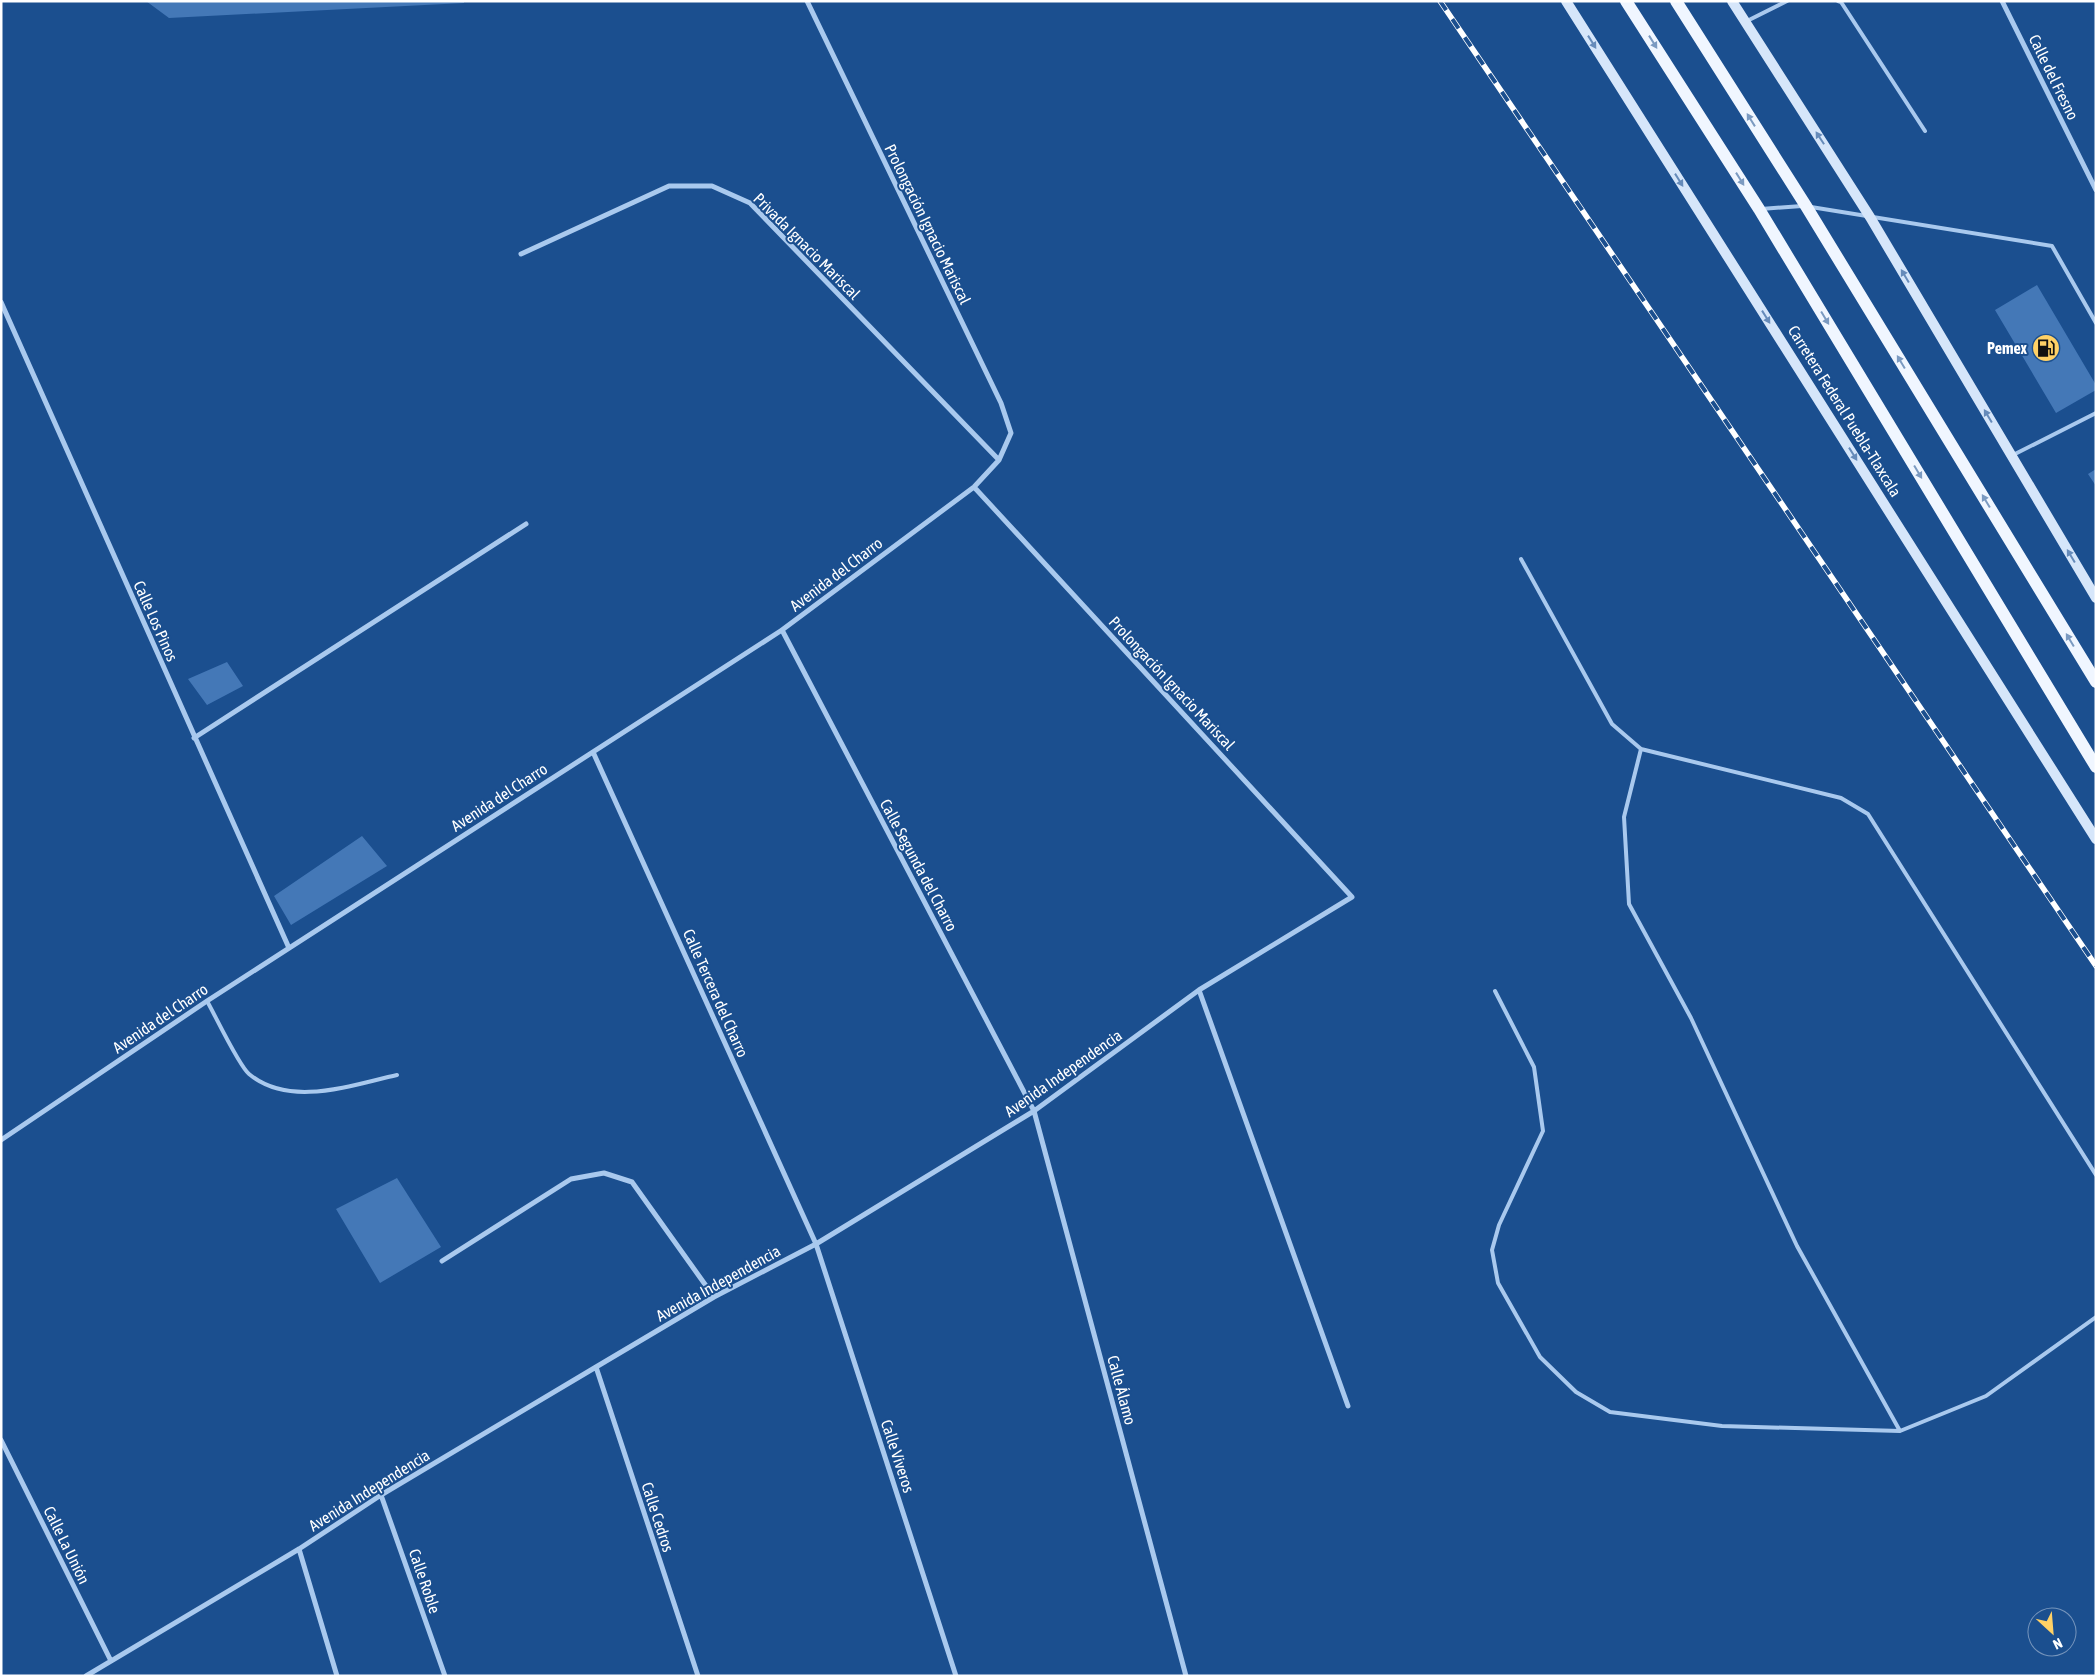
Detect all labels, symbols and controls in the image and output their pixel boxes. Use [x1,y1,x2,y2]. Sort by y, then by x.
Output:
street label: Calle del Fresno [2026,31,2082,123]
one-way arrow [1587,36,1597,49]
one-way arrow [1648,36,1657,49]
one-way arrow [1747,113,1756,127]
one-way arrow [1815,132,1825,145]
street label: Prolongación Ignacio Mariscal [880,141,975,308]
one-way arrow [1674,173,1683,186]
one-way arrow [1735,173,1745,186]
street label: Privada Ignacio Mariscal [750,189,864,304]
one-way arrow [1901,270,1910,283]
one-way arrow [1761,310,1770,324]
one-way arrow [1820,312,1829,325]
street label: Carretera Federal Puebla-Tlaxcala [1785,322,1905,500]
fuel station icon: Pemex [2031,333,2061,363]
place label: Pemex [1987,339,2028,357]
one-way arrow [1897,356,1906,369]
one-way arrow [1984,410,1993,423]
one-way arrow [1848,448,1857,461]
one-way arrow [1913,466,1922,479]
one-way arrow [1981,495,1990,508]
street label: Avenida del Charro [786,533,886,615]
one-way arrow [2067,549,2075,563]
street label: Calle Los Pinos [130,578,182,664]
street label: Prolongación Ignacio Mariscal [1105,613,1239,755]
one-way arrow [2066,633,2075,646]
street label: Avenida del Charro [448,759,550,835]
street label: Calle Segunda del Charro [876,796,961,934]
street label: Calle Tercera del Charro [680,926,752,1060]
street label: Avenida del Charro [109,980,211,1056]
street label: Avenida Independencia [1001,1026,1126,1121]
street label: Avenida Independencia [653,1241,784,1325]
street label: Calle Álamo [1104,1353,1140,1427]
street label: Calle Viveros [878,1417,918,1495]
street label: Avenida Independencia [305,1446,433,1535]
street label: Calle Cedros [638,1480,678,1554]
street label: Calle La Unión [40,1503,94,1587]
street label: Calle Roble [406,1546,444,1616]
north arrow [2027,1607,2077,1657]
text: N [2050,1635,2065,1653]

